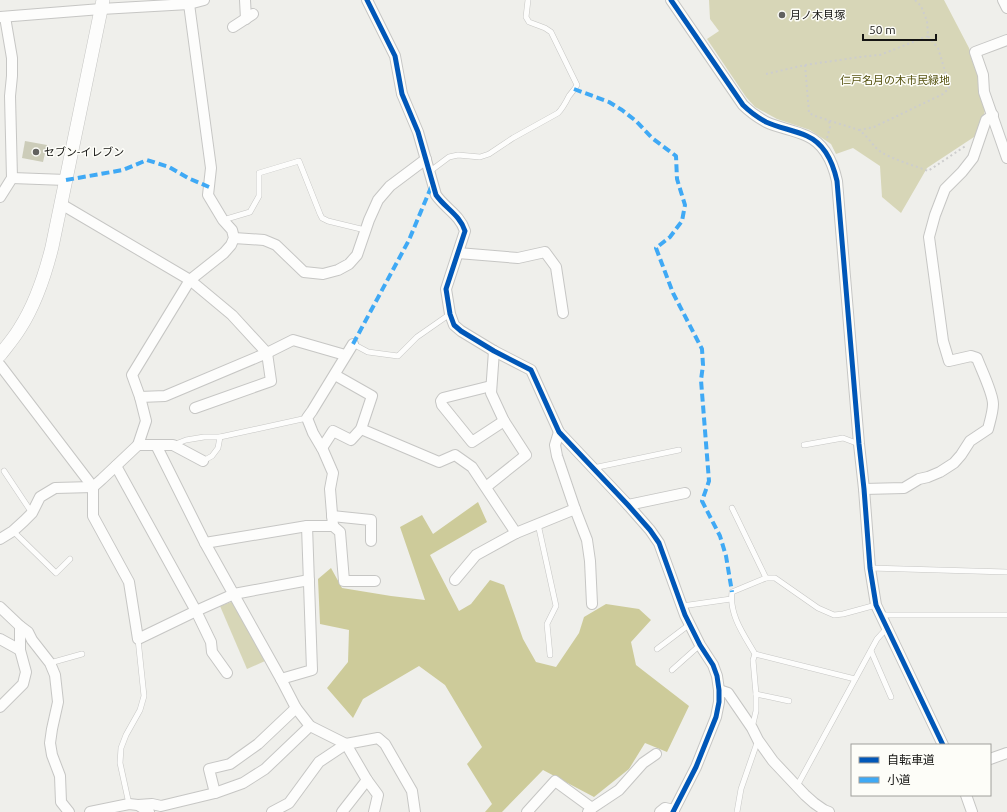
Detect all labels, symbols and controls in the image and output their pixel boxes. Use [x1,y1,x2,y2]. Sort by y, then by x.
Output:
place label: 月ノ木貝塚 [790,9,845,21]
marker: 月ノ木貝塚 [777,10,787,20]
scale bar [863,16,936,42]
text: 50 m [869,23,896,36]
park label: 仁戸名月の木市民緑地 [840,74,950,86]
place label: セブン-イレブン [44,146,124,158]
marker: セブン-イレブン [31,147,41,157]
legend [851,744,991,796]
text: 自転車道 [887,753,935,766]
text: 小道 [887,773,911,786]

